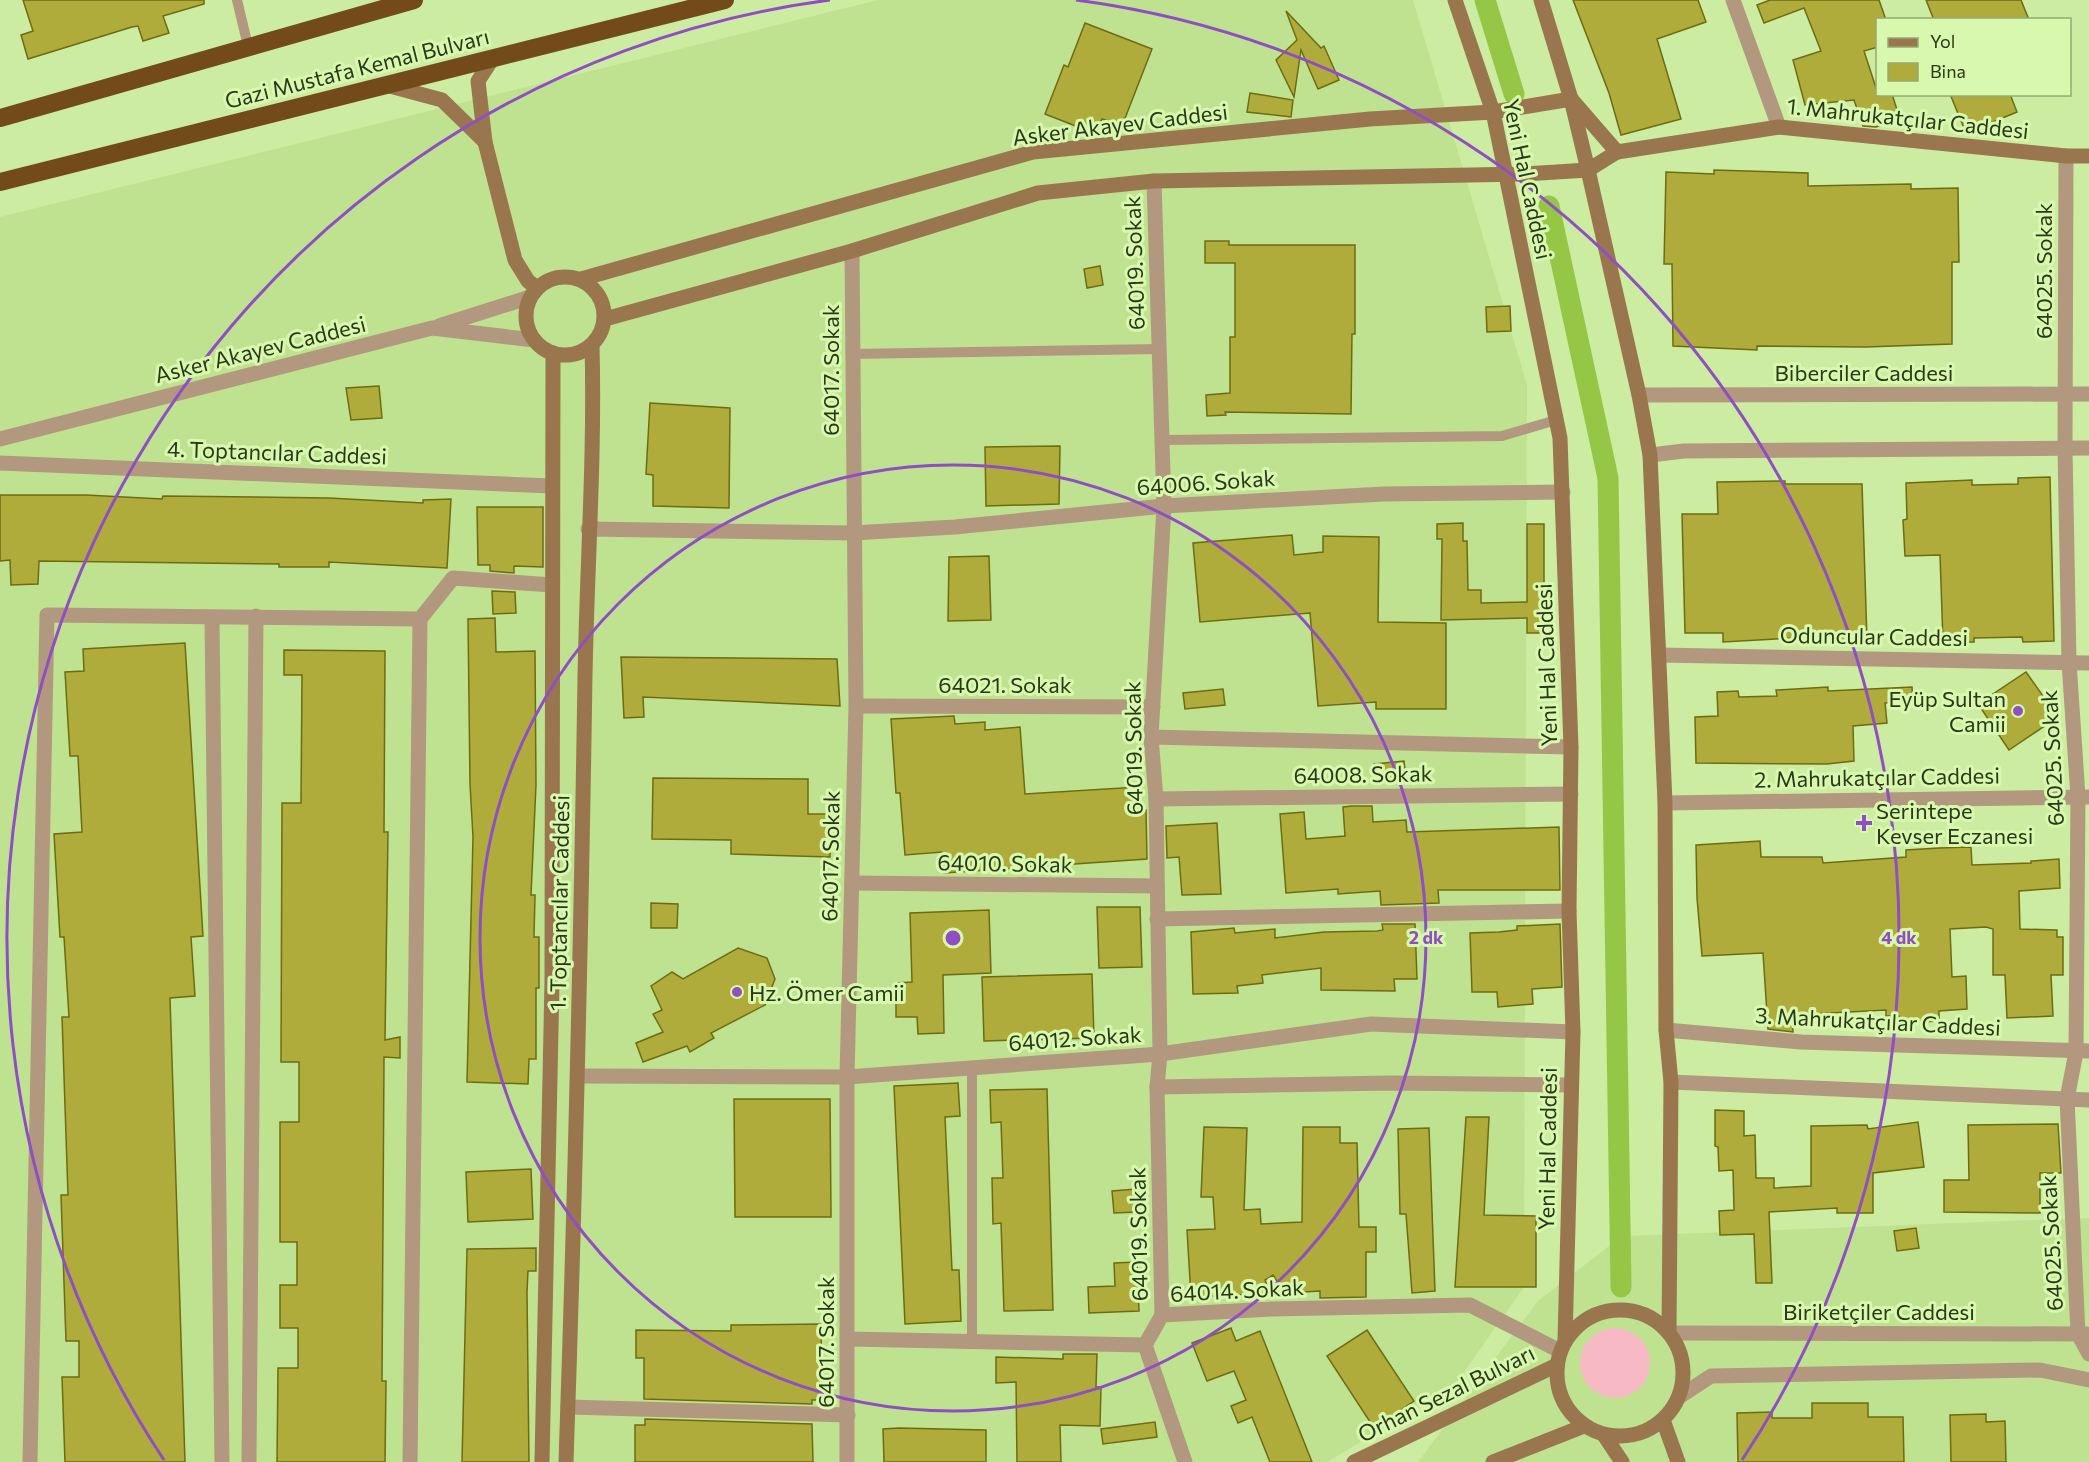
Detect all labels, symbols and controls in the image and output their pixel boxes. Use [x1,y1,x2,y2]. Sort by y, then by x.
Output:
legend [1876,18,2071,96]
street label: Gazi Mustafa Kemal Bulvarı [222,22,492,114]
text: Yol [1930,30,1955,52]
text: Bina [1930,60,1966,82]
street label: 1. Mahrukatçılar Caddesi [1786,92,2030,144]
street label: Yeni Hal Caddesi [1498,96,1558,262]
street label: Asker Akayev Caddesi [1011,97,1229,151]
street label: 64019. Sokak [1118,195,1150,330]
street label: 64025. Sokak [2030,203,2057,339]
street label: 64017. Sokak [817,304,844,436]
street label: Asker Akayev Caddesi [152,310,368,388]
street label: Biberciler Caddesi [1775,359,1953,386]
street label: 4. Toptancılar Caddesi [167,435,387,469]
street label: 64006. Sokak [1136,464,1276,500]
street label: Yeni Hal Caddesi [1530,583,1562,747]
street label: Oduncular Caddesi [1780,621,1968,651]
street label: 64021. Sokak [938,671,1072,698]
street label: 64019. Sokak [1118,681,1148,815]
place label: Eyüp Sultan Camii [1888,685,2006,737]
street label: 64025. Sokak [2035,689,2069,827]
marker: Eyüp Sultan Camii [2011,704,2025,718]
street label: 64008. Sokak [1293,759,1433,789]
street label: 2. Mahrukatçılar Caddesi [1754,761,2000,793]
street label: 64017. Sokak [815,790,845,922]
street label: 1. Toptancılar Caddesi [544,795,574,1011]
place label: Serintepe Kevser Eczanesi [1876,797,2033,849]
marker: Serintepe Kevser Eczanesi [1857,816,1871,830]
street label: 64010. Sokak [937,848,1073,878]
text: 2 dk [1409,926,1444,948]
text: 4 dk [1881,926,1917,948]
centre of rings [943,928,963,948]
place label: Hz. Ömer Camii [749,979,905,1006]
marker: Hz. Ömer Camii [730,985,744,999]
street label: 3. Mahrukatçılar Caddesi [1755,1001,2001,1041]
street label: 64012. Sokak [1008,1020,1143,1056]
street label: Yeni Hal Caddesi [1532,1067,1562,1231]
street label: 64019. Sokak [1123,1167,1153,1301]
street label: 64025. Sokak [2034,1174,2068,1312]
street label: 64014. Sokak [1169,1273,1305,1307]
street label: 64017. Sokak [812,1276,839,1408]
street label: Biriketçiler Caddesi [1783,1298,1975,1325]
street label: Orhan Sezal Bulvarı [1353,1338,1539,1448]

